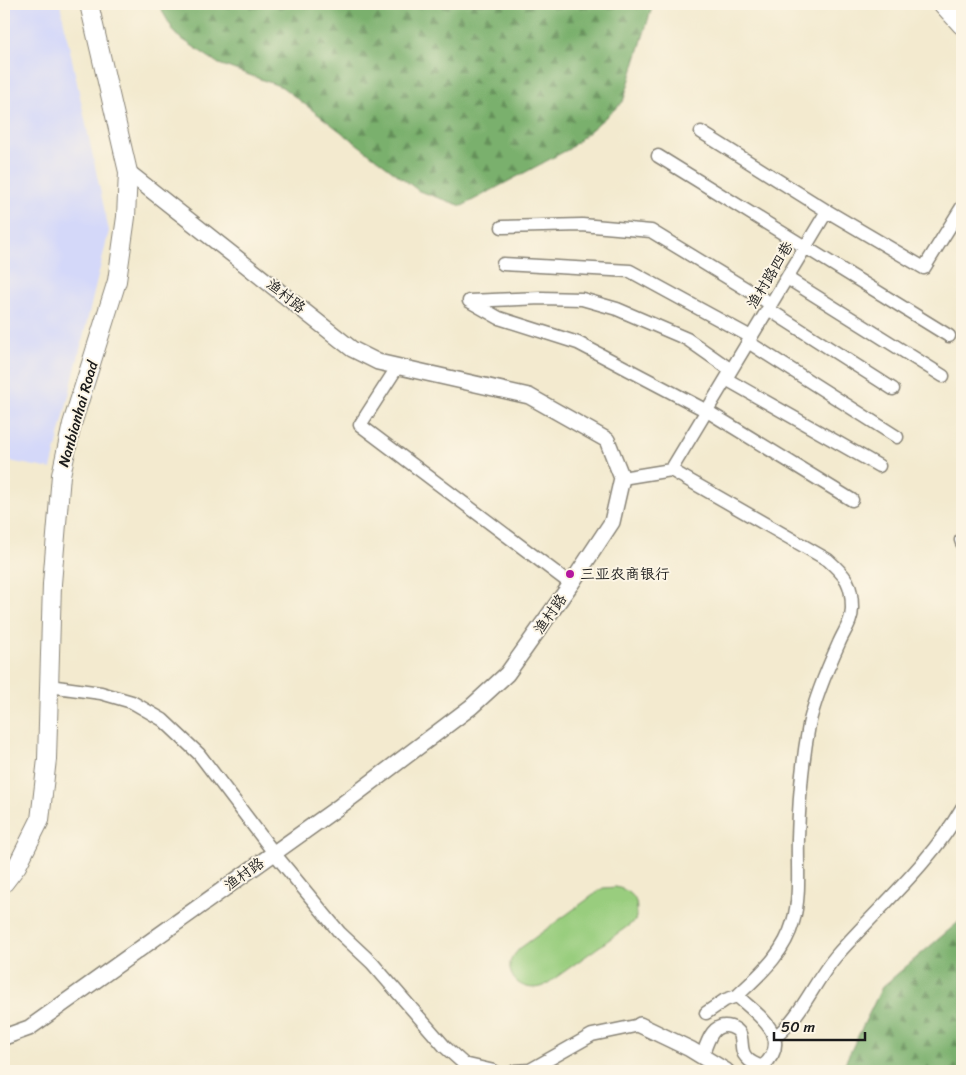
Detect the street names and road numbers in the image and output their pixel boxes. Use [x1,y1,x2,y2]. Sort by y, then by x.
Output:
street label: 渔村路四巷 [740,236,800,314]
street label: 渔村路 [260,272,312,320]
street label: Nanbianhai Road [50,357,106,470]
street label: 渔村路 [526,588,574,640]
street label: 渔村路 [218,850,270,898]

